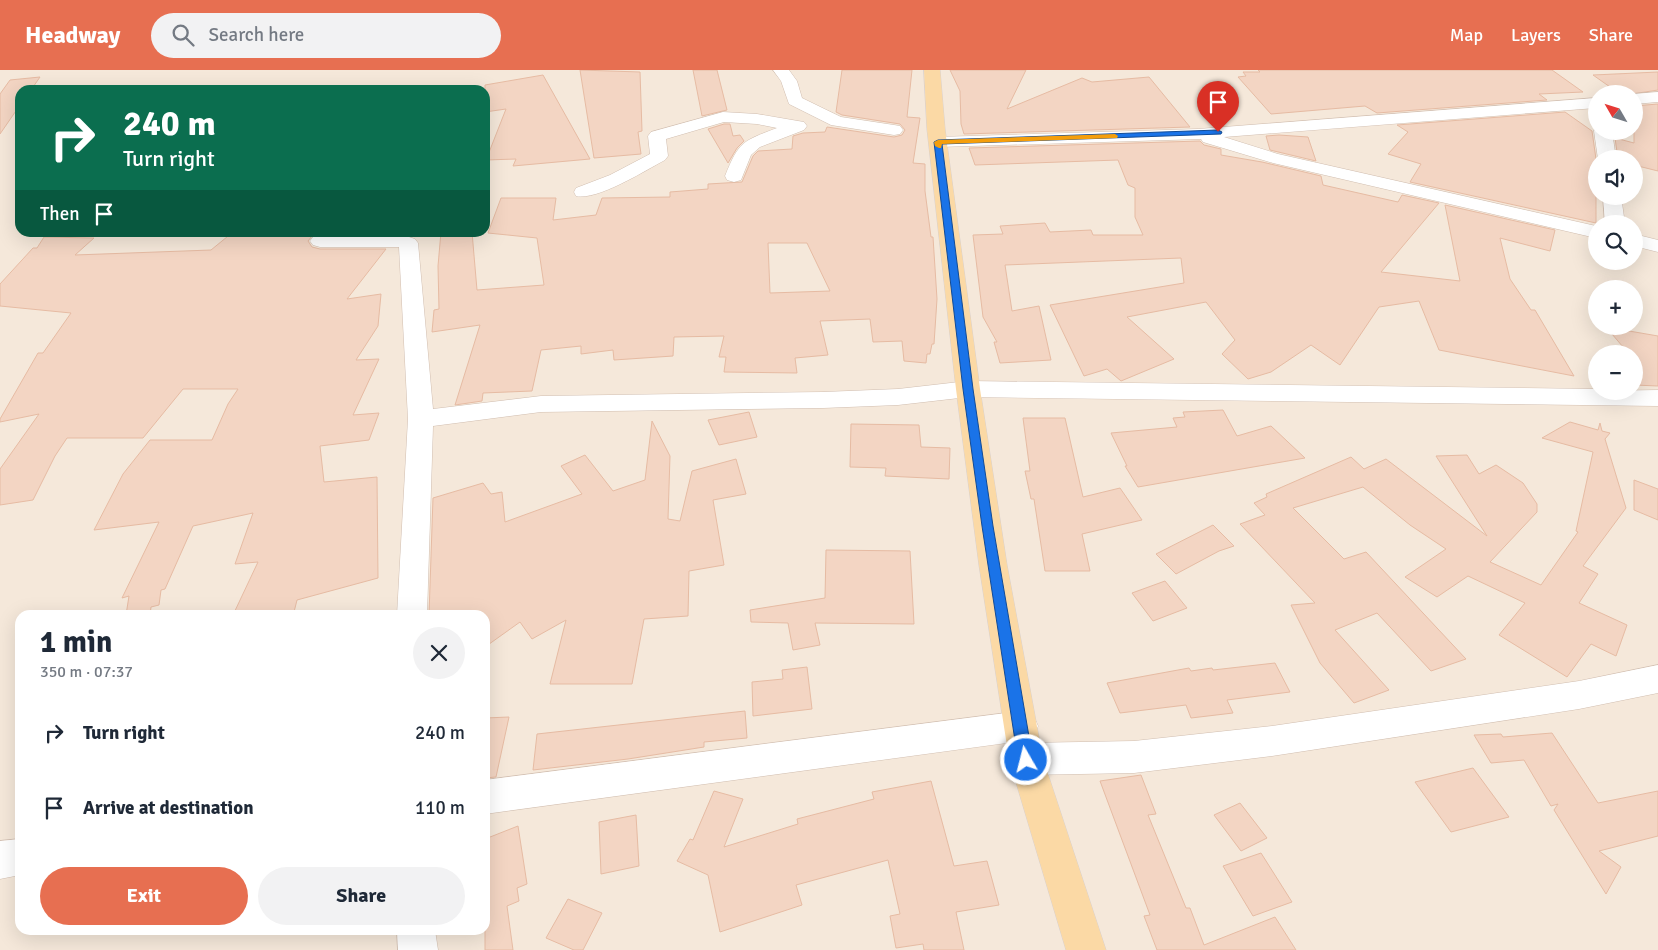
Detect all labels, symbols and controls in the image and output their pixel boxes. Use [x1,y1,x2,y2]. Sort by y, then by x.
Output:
search box [151,13,501,58]
text: Headway [25,20,121,50]
icon: search [169,21,197,49]
text: Search here [209,23,304,47]
text: Map [1450,24,1483,46]
text: Layers [1511,24,1561,46]
text: Share [1589,24,1633,46]
pin [1197,81,1239,132]
north arrow [1588,85,1642,140]
map controls [1588,85,1643,400]
icon: arrive [1204,88,1232,116]
text: 240 m [123,102,216,145]
icon: right [40,105,105,170]
text: Turn right [123,145,215,172]
button: sound [1588,150,1643,205]
icon: arrive [90,200,118,228]
text: Then [40,202,80,226]
button: search [1588,215,1643,270]
button: + [1588,280,1643,335]
button: − [1588,345,1643,400]
text: 1 min [40,624,112,661]
button: close [413,627,465,679]
text: 350 m · 07:37 [40,662,133,682]
icon: right [40,719,68,747]
text: Turn right [83,721,165,745]
text: 240 m [415,721,465,745]
position arrow [999,733,1051,785]
icon: arrive [40,794,68,822]
text: Arrive at destination [83,796,254,820]
text: 110 m [415,796,465,820]
button: Exit [40,867,248,925]
button: Share [258,867,465,925]

